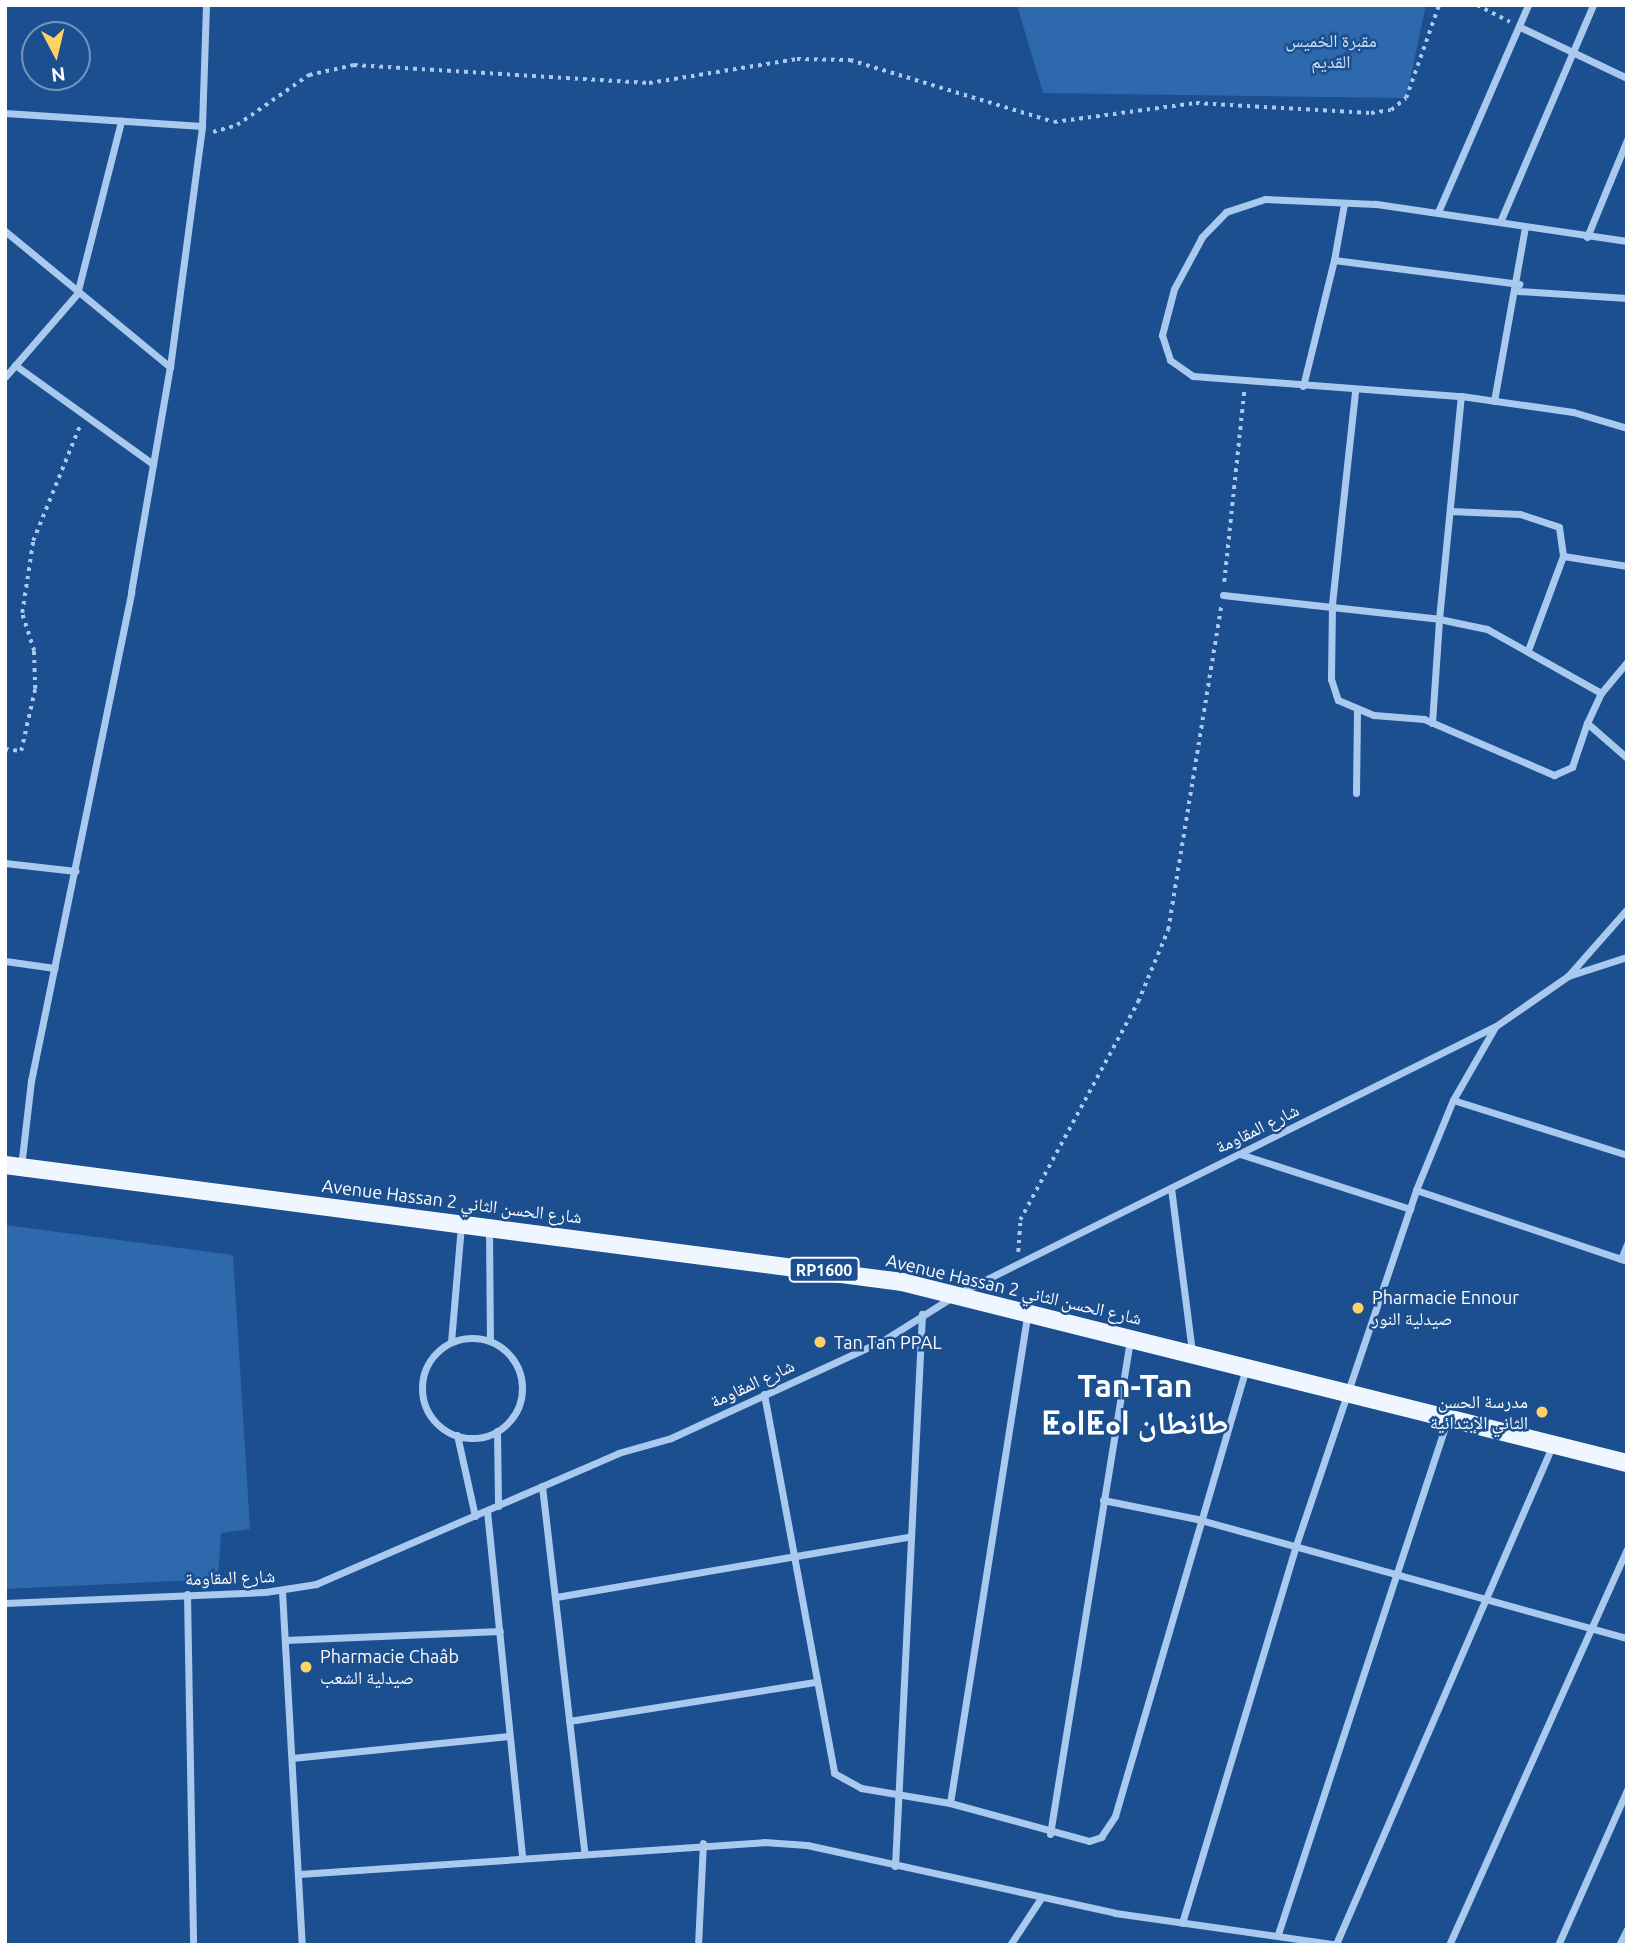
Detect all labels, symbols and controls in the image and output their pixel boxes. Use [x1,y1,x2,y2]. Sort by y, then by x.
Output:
north arrow [21,21,91,91]
park label: مقبرة الخميس القديم [1285,30,1377,72]
text: N [50,63,67,87]
street label: شارع المقاومة [1212,1099,1302,1157]
street label: Avenue Hassan 2 شارع الحسن الثاني [321,1174,583,1228]
street label: Avenue Hassan 2 شارع الحسن الثاني [884,1249,1144,1329]
road number: RP1600 [787,1258,861,1282]
place label: Pharmacie Ennour صيدلية النور [1372,1287,1519,1330]
marker: Pharmacie Ennour صيدلية النور [1350,1300,1366,1316]
place label: Tan Tan PPAL [834,1331,942,1353]
marker: Tan Tan PPAL [812,1334,828,1350]
street label: شارع المقاومة [707,1354,797,1412]
district label: Tan-Tan ⵟⴰⵏⵟⴰⵏ طانطان [1041,1367,1229,1442]
place label: مدرسة الحسن الثاني الإبتدائية [1430,1391,1528,1434]
marker: مدرسة الحسن الثاني الإبتدائية [1534,1404,1550,1420]
street label: شارع المقاومة [185,1565,275,1589]
place label: Pharmacie Chaâb صيدلية الشعب [320,1646,459,1688]
marker: Pharmacie Chaâb صيدلية الشعب [298,1659,314,1675]

